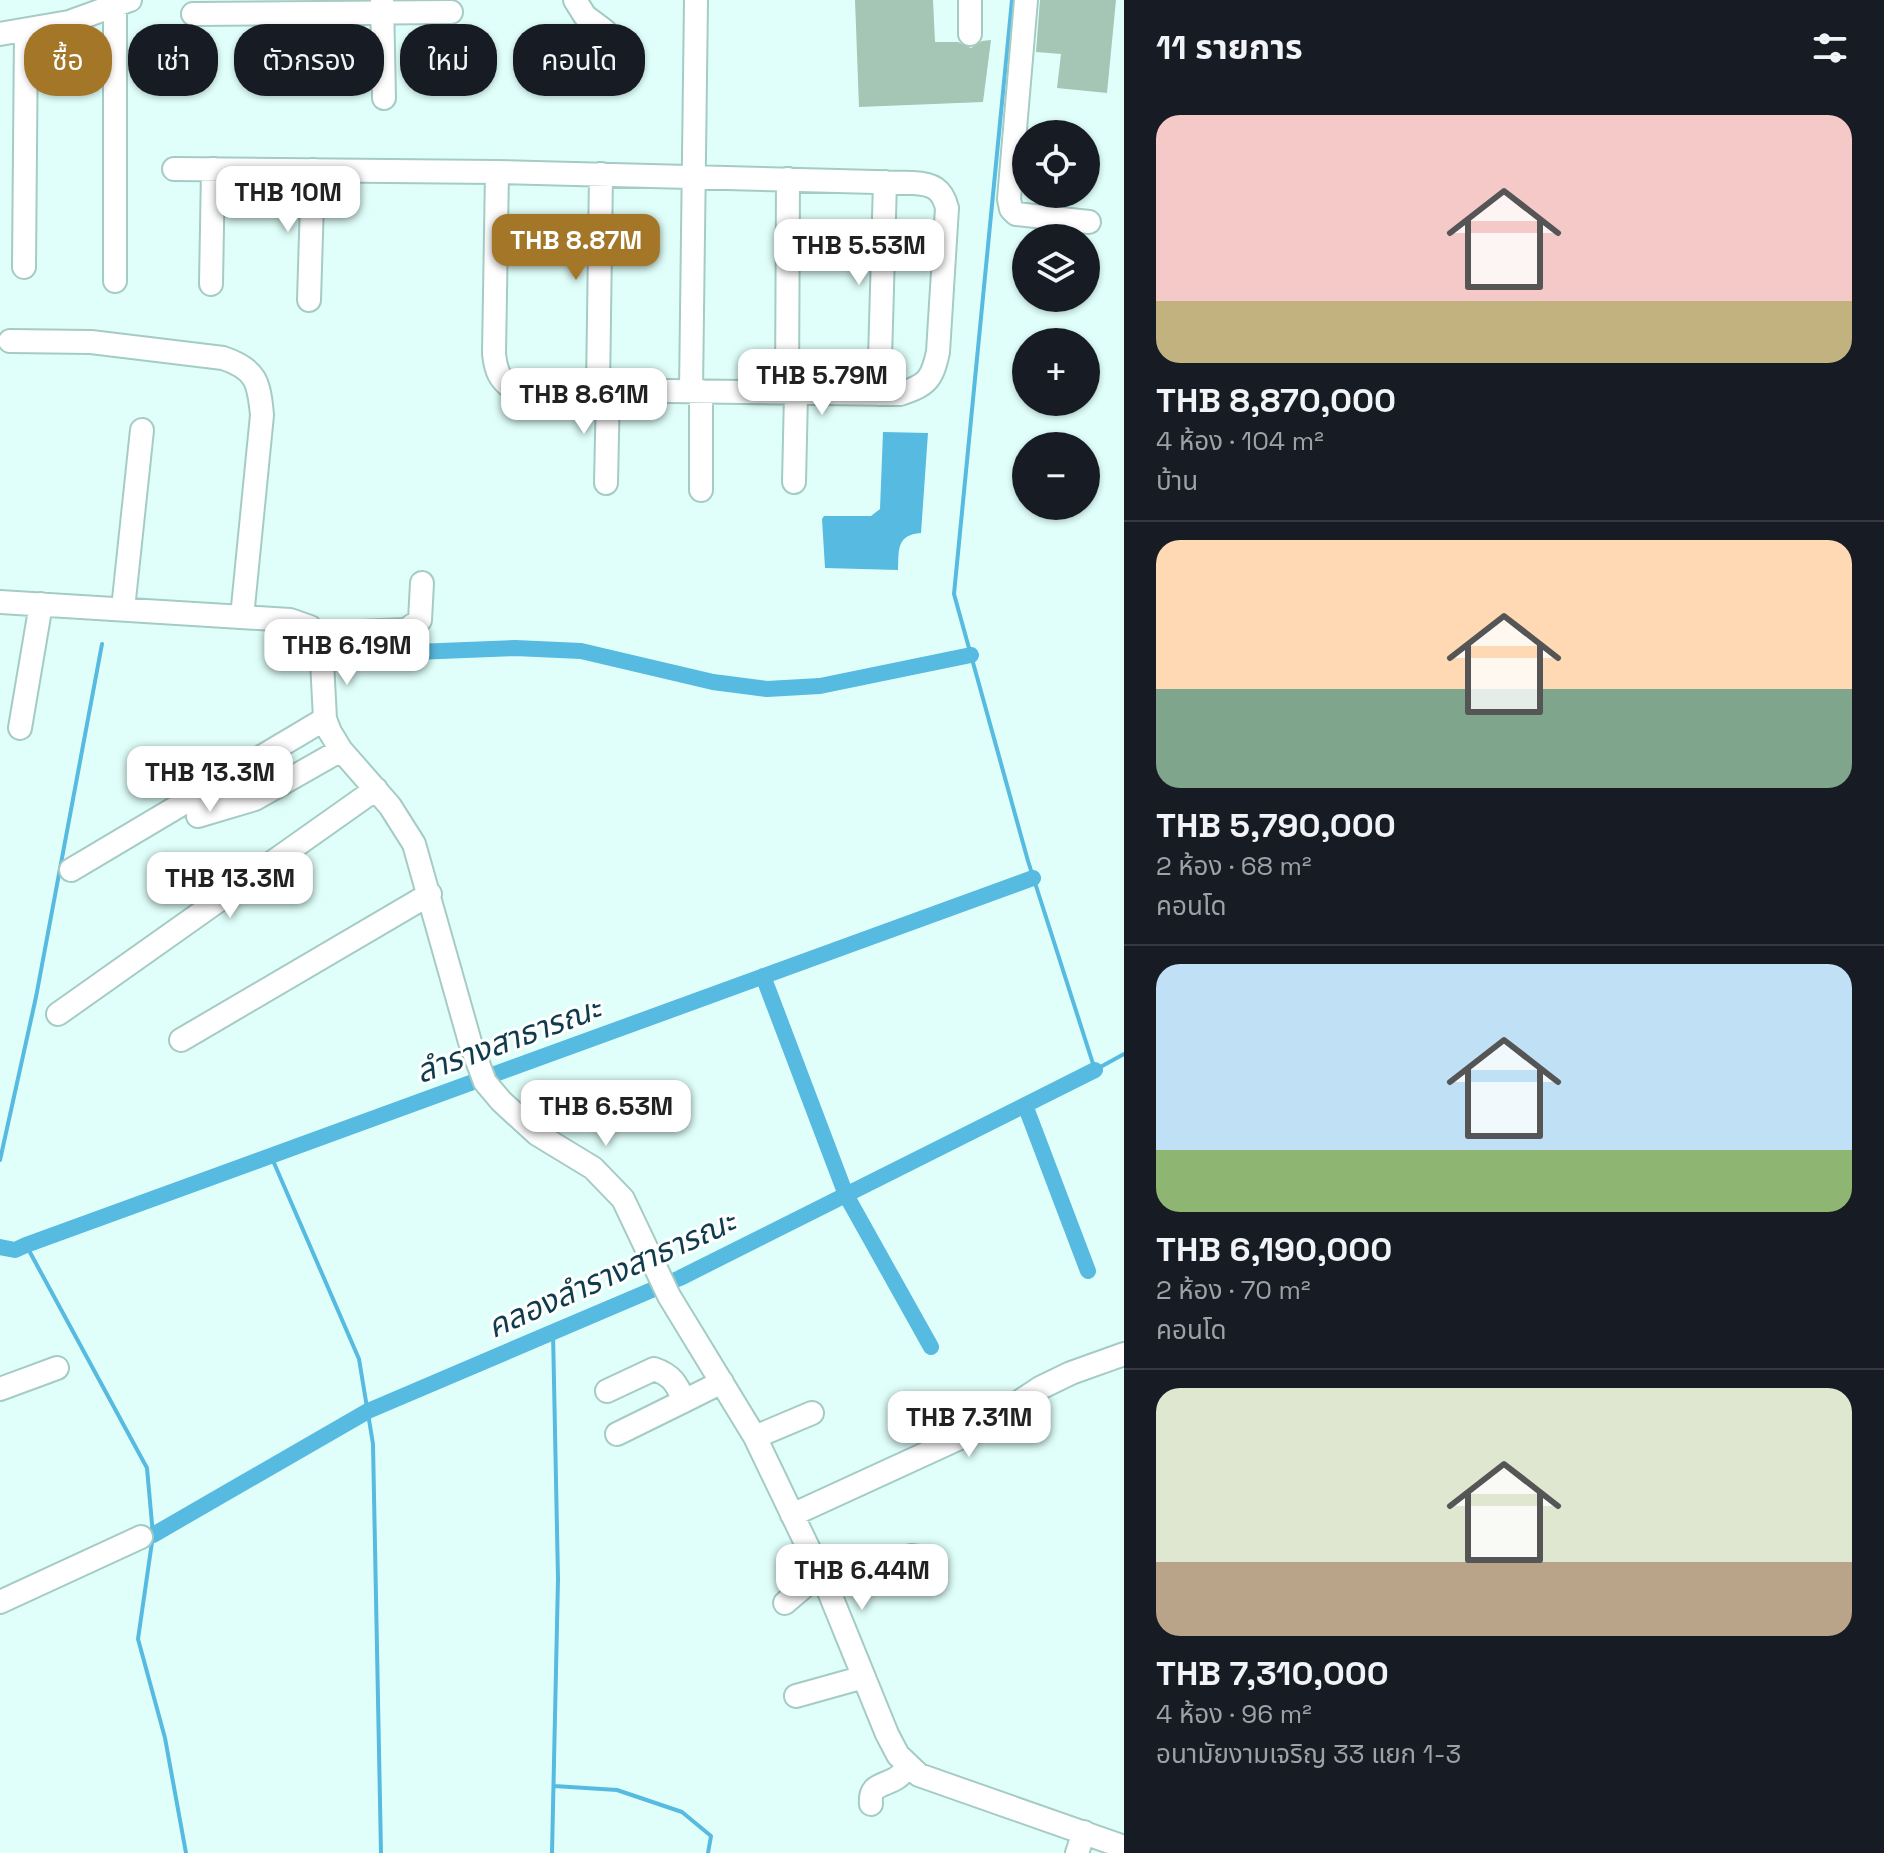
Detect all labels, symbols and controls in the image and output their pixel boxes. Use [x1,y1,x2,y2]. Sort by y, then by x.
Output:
chip: ซื้อ [24,24,112,96]
chip: เช่า [128,24,218,96]
chip: ตัวกรอง [234,24,384,96]
chip: ใหม่ [400,24,497,96]
chip: คอนโด [513,24,645,96]
text: 11 รายการ [1156,26,1303,69]
icon: filters [1808,26,1852,70]
map controls [1012,120,1100,520]
button: locate [1012,120,1100,208]
pin: THB 10M [214,166,362,234]
icon: home [1432,167,1576,311]
text: THB 10M [234,175,342,209]
pin: THB 8.87M [484,214,668,282]
pin: THB 5.53M [767,219,951,287]
text: THB 8.87M [510,223,642,257]
button: layers [1012,224,1100,312]
text: THB 5.53M [792,228,926,262]
button: + [1012,328,1100,416]
pin: THB 5.79M [730,349,914,417]
text: THB 5.79M [756,358,888,392]
pin: THB 8.61M [492,368,676,436]
text: THB 8.61M [519,377,649,411]
text: THB 8,870,000 [1156,379,1396,422]
text: 4 ห้อง · 104 m² [1156,424,1324,458]
button: − [1012,432,1100,520]
text: บ้าน [1156,464,1198,498]
icon: home [1432,592,1576,736]
pin: THB 6.19M [255,619,439,687]
text: THB 6.19M [282,628,412,662]
pin: THB 13.3M [118,746,302,814]
text: THB 13.3M [145,755,275,789]
text: THB 5,790,000 [1156,804,1396,847]
text: 2 ห้อง · 68 m² [1156,849,1311,883]
pin: THB 13.3M [138,852,322,920]
text: THB 13.3M [165,861,295,895]
text: คอนโด [1156,889,1227,923]
water label: ลำรางสาธารณะ [410,987,608,1092]
icon: home [1432,1016,1576,1160]
pin: THB 6.53M [514,1080,698,1148]
text: THB 6.53M [539,1089,673,1123]
water label: คลองลำรางสาธารณะ [481,1200,743,1347]
text: THB 6,190,000 [1156,1228,1392,1271]
text: 2 ห้อง · 70 m² [1156,1273,1310,1307]
text: คอนโด [1156,1313,1227,1347]
pin: THB 7.31M [877,1391,1061,1459]
text: THB 7.31M [906,1400,1032,1434]
icon: home [1432,1440,1576,1584]
pin: THB 6.44M [770,1544,954,1612]
text: THB 6.44M [794,1553,930,1587]
text: THB 7,310,000 [1156,1652,1389,1695]
text: 4 ห้อง · 96 m² [1156,1697,1312,1731]
text: อนามัยงามเจริญ 33 แยก 1-3 [1156,1737,1461,1771]

